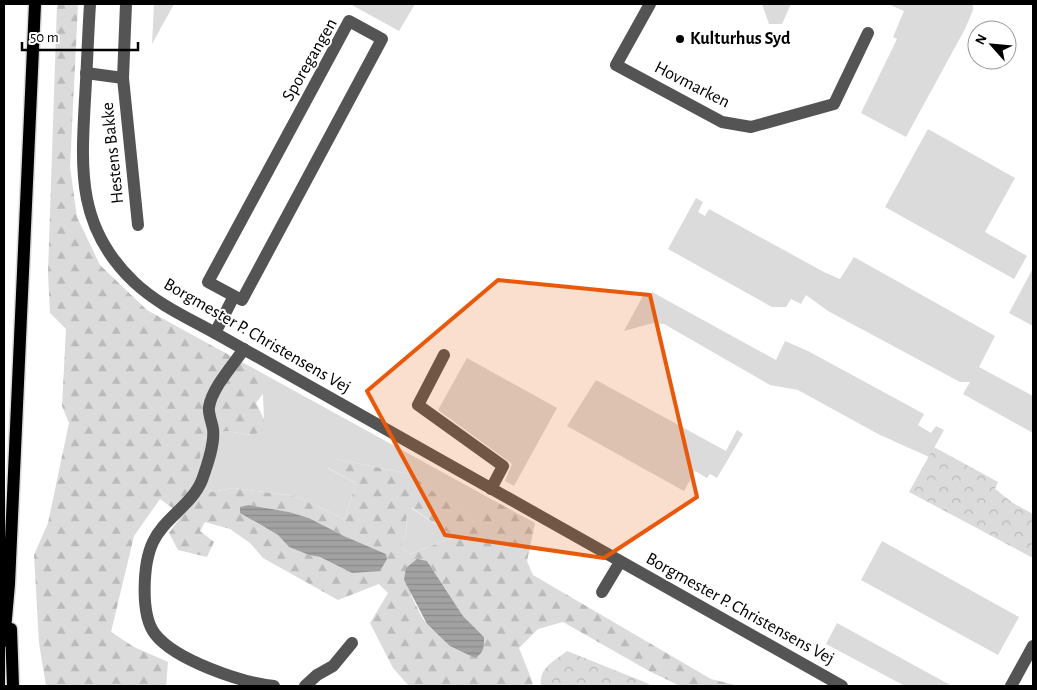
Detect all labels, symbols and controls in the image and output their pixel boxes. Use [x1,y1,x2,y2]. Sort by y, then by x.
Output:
street label: Sporegangen [279,15,341,105]
scale bar [22,20,139,52]
north arrow [967,20,1017,70]
text: 50 m [30,30,59,45]
place label: Kulturhus Syd [690,30,791,48]
text: N [973,32,990,47]
marker: Kulturhus Syd [674,33,686,45]
street label: Hovmarken [651,58,733,112]
street label: Hestens Bakke [99,101,127,205]
street label: Borgmester P. Christensens Vej [160,275,354,397]
street label: Borgmester P. Christensens Vej [643,550,837,668]

